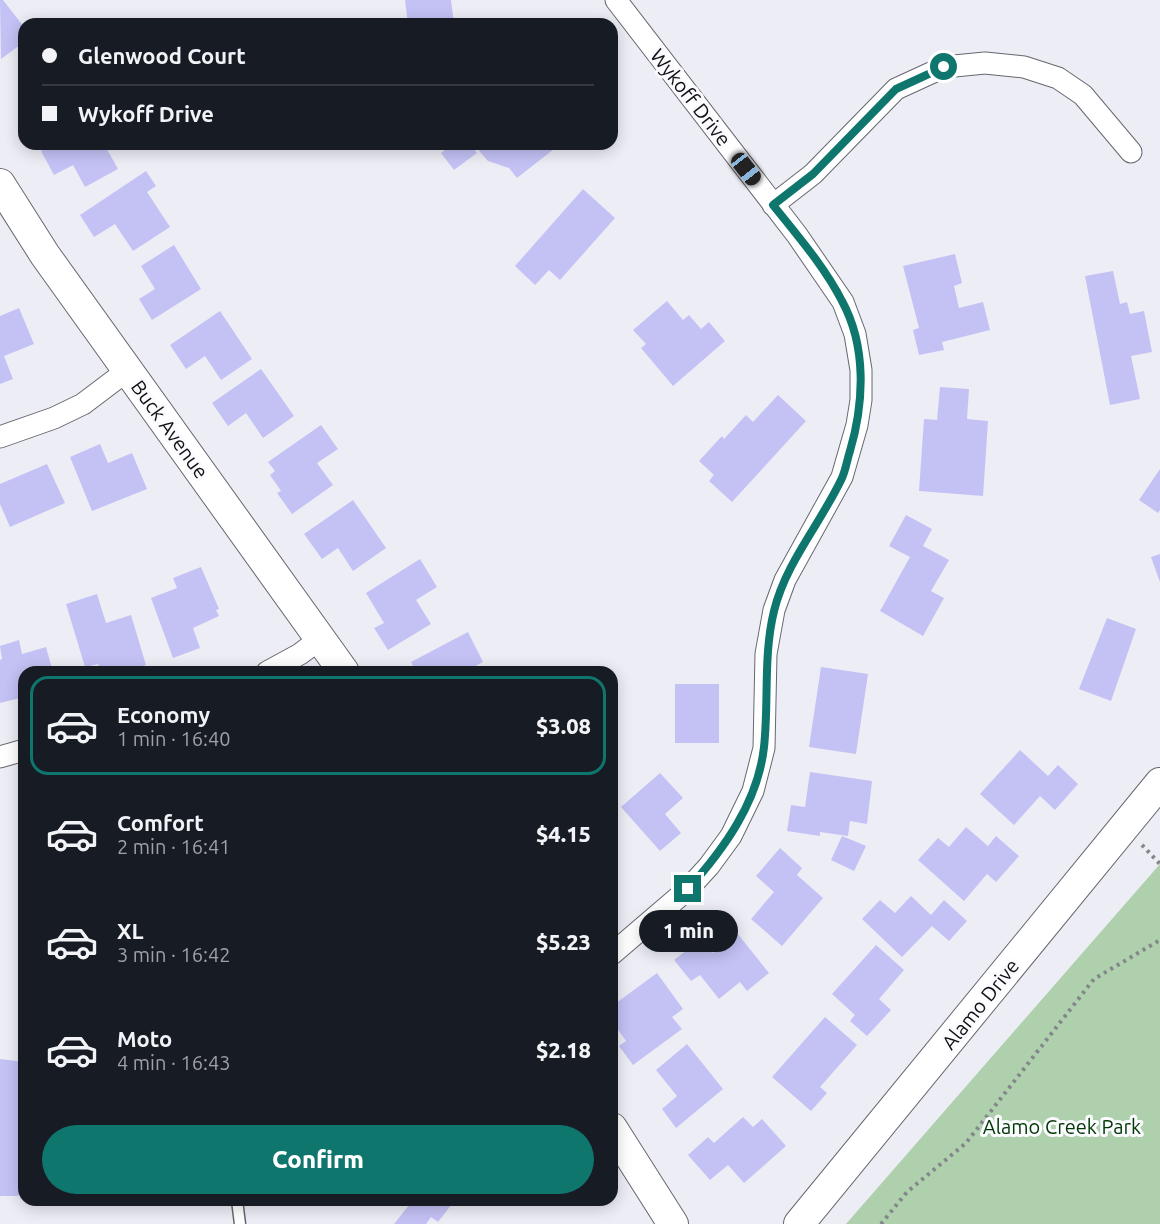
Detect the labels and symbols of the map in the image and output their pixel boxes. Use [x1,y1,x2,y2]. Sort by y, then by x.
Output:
street label: Wykoff Drive [646,44,736,150]
route start [930,53,957,80]
car [728,149,764,189]
street label: Buck Avenue [127,376,213,482]
route end [674,875,701,902]
callout: 1 min [638,910,738,952]
street label: Alamo Drive [937,954,1023,1054]
park label: Alamo Creek Park [983,1115,1141,1138]

